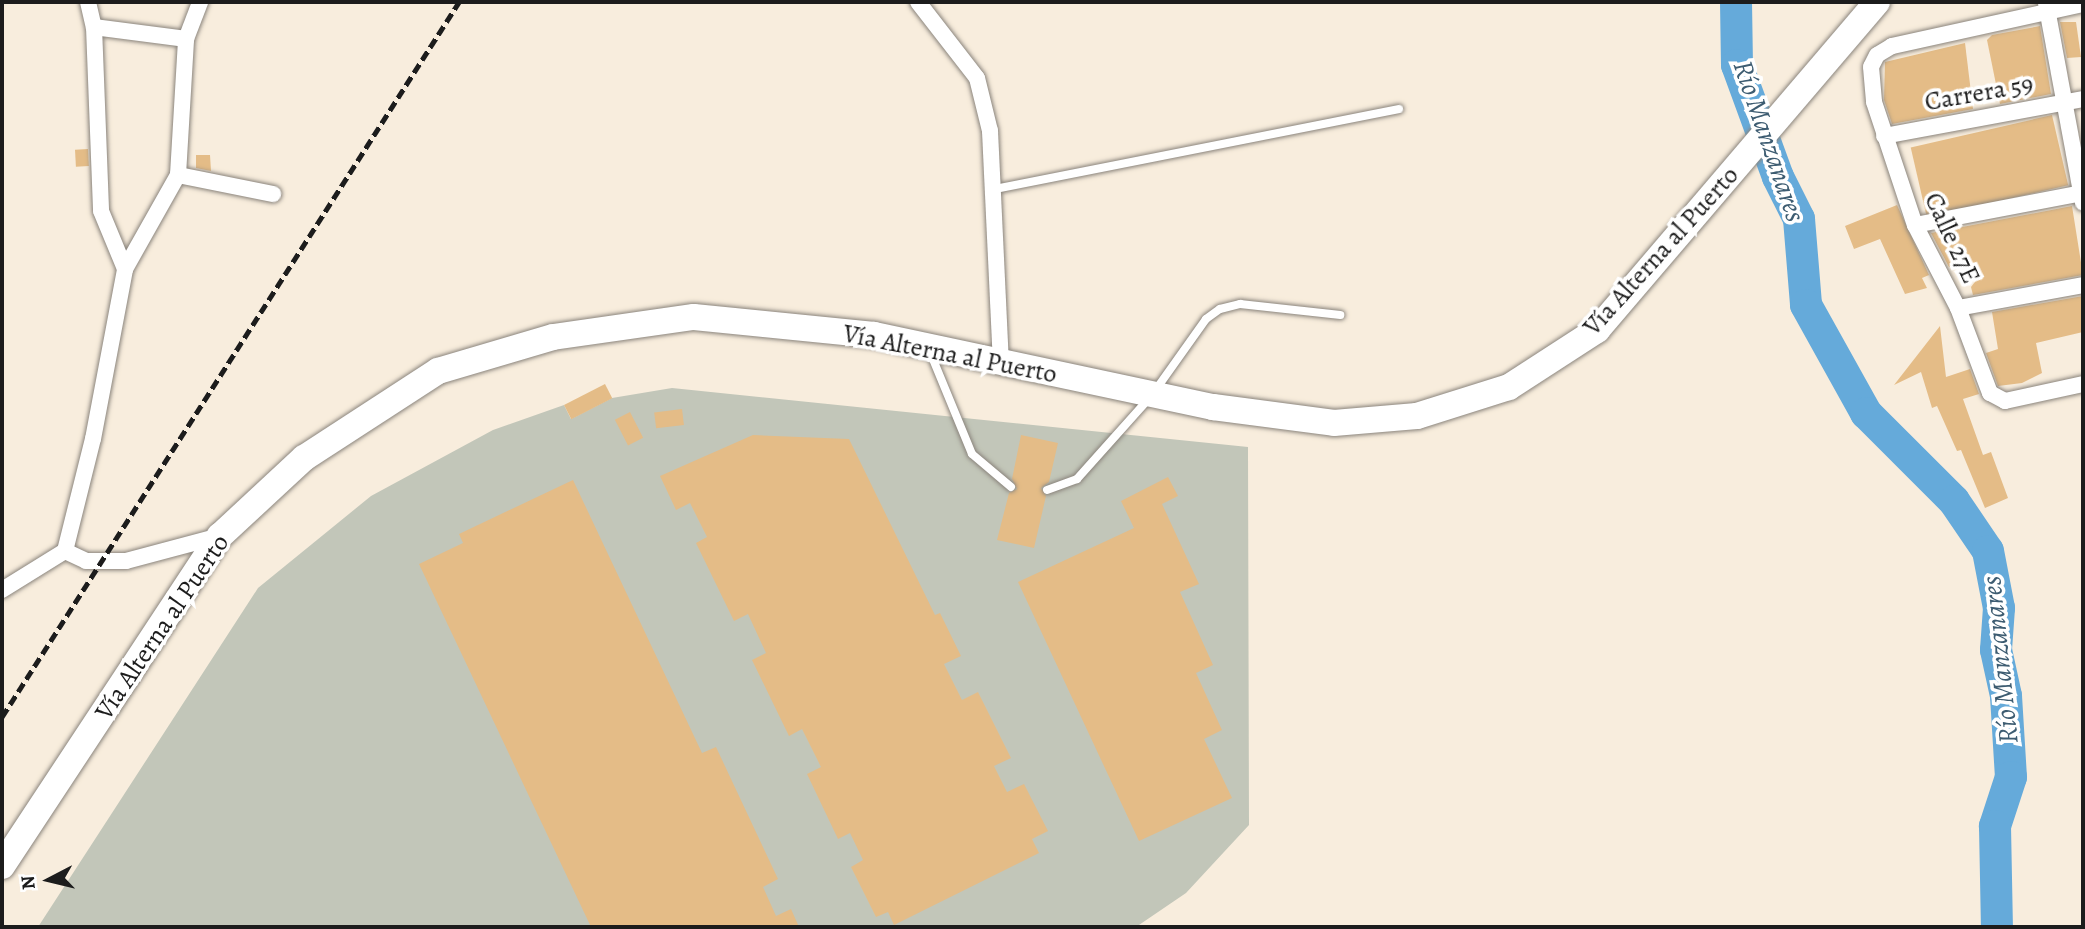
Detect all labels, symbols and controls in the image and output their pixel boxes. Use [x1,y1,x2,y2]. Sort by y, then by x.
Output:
water label: Río Manzanares [1726,56,1812,226]
street label: Carrera 59 [1922,68,2036,118]
street label: Vía Alterna al Puerto [1577,160,1745,342]
street label: Calle 27E [1917,188,1987,288]
street label: Vía Alterna al Puerto [840,318,1060,390]
street label: Vía Alterna al Puerto [88,528,236,726]
water label: Río Manzanares [1974,575,2026,745]
north arrow [14,845,84,915]
text: N [14,874,42,891]

